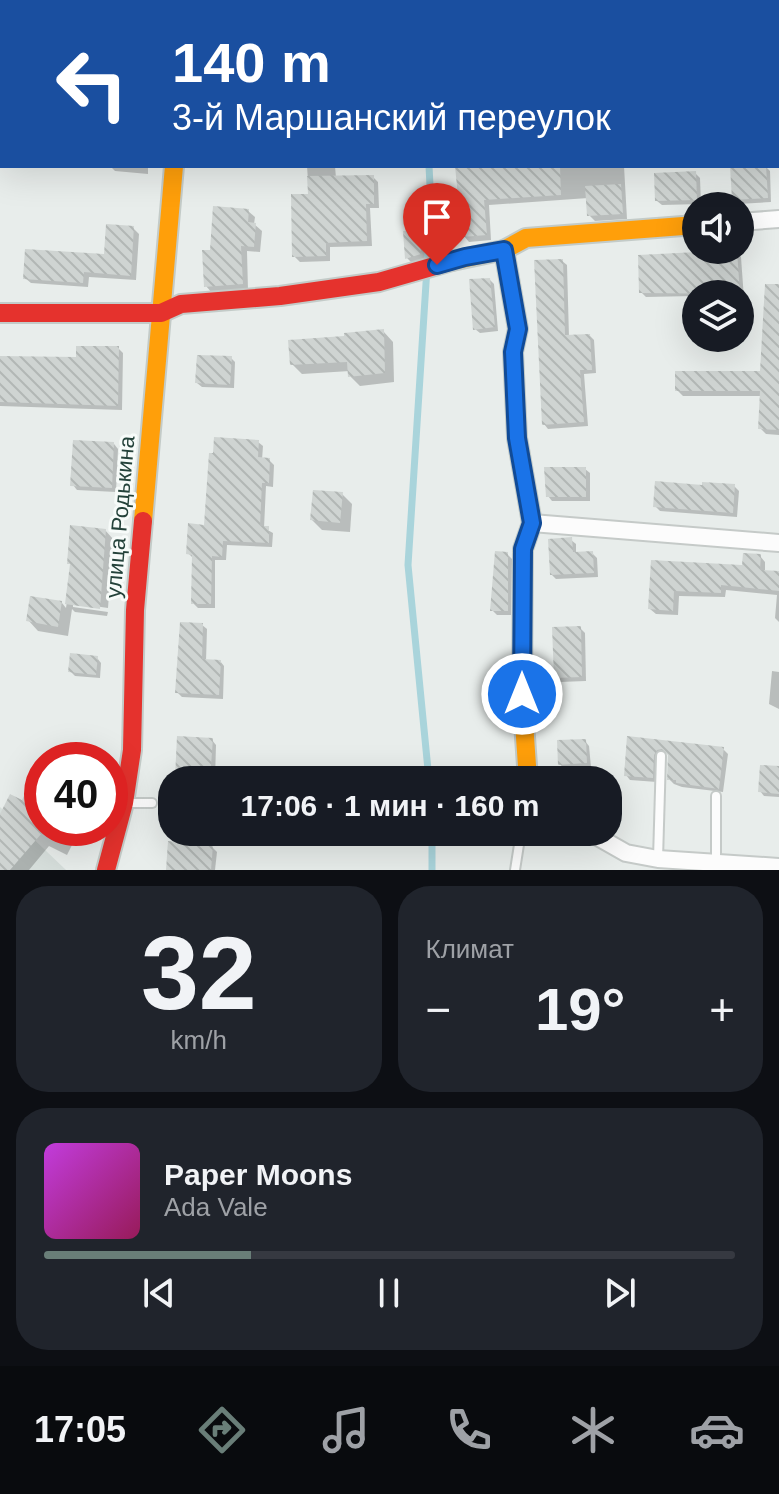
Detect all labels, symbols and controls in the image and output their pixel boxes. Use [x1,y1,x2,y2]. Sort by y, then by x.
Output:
text: 140 m [172,31,331,94]
icon: left [40,32,144,136]
text: 3-й Маршанский переулок [172,97,611,138]
pin [403,183,471,265]
map controls [682,192,754,352]
button: sound [682,192,754,264]
icon: arrive [415,195,459,239]
button: layers [682,280,754,352]
street label: улица Родькина [100,434,140,599]
position arrow [480,652,564,736]
speed limit sign: 40 [24,742,128,846]
text: 17:06 · 1 мин · 160 m [241,789,539,822]
text: 32 [141,915,257,1031]
text: Климат [426,934,514,964]
text: 19° [535,976,626,1043]
text: − [426,985,451,1034]
text: + [709,985,735,1034]
text: km/h [171,1025,227,1055]
text: Paper Moons [164,1158,352,1191]
text: Ada Vale [164,1192,268,1222]
icon: previous [137,1271,181,1315]
icon: pause [367,1271,411,1315]
icon: next [598,1271,642,1315]
icon: directions [194,1402,250,1458]
icon: music [318,1402,374,1458]
icon: phone [441,1402,497,1458]
icon: climate [565,1402,621,1458]
icon: car [689,1402,745,1458]
text: 17:05 [34,1409,126,1450]

